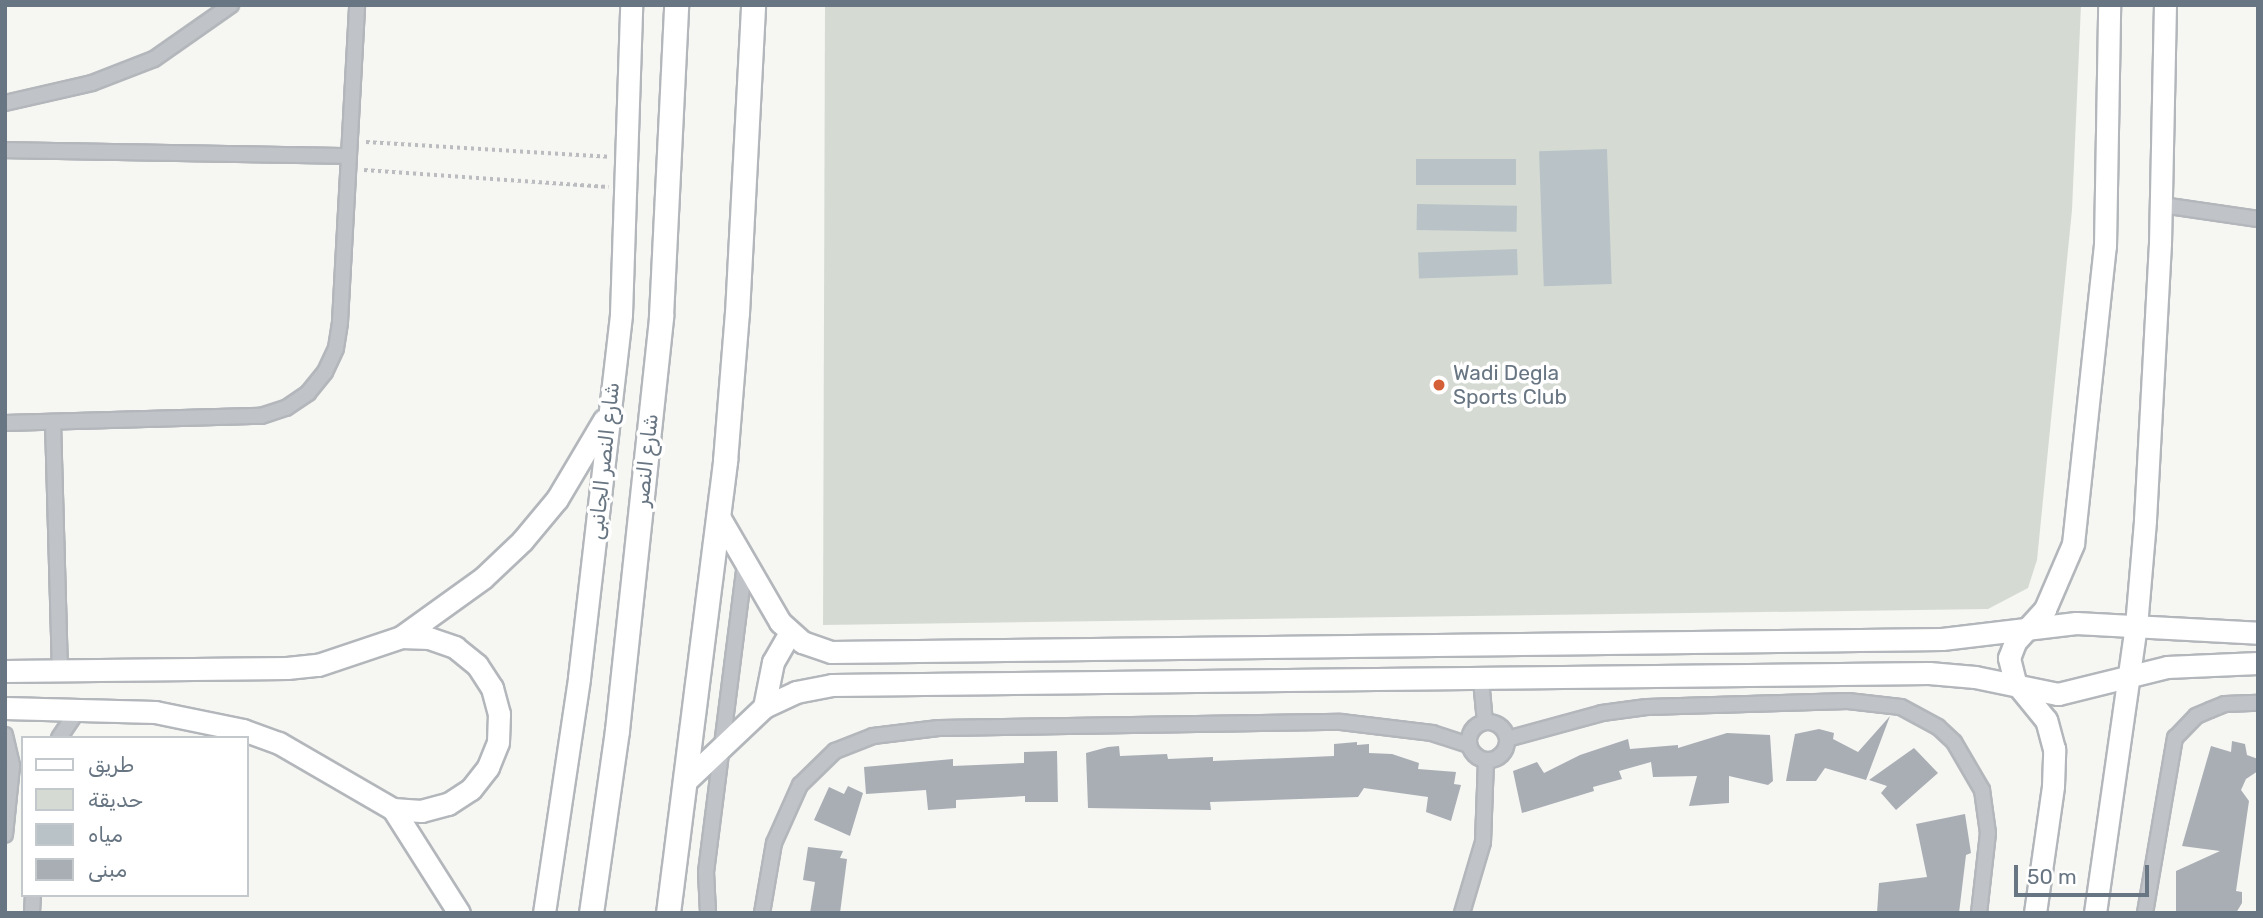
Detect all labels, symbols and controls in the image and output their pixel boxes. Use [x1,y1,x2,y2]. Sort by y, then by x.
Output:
place label: Wadi Degla Sports Club [1453,360,1567,410]
marker: Wadi Degla Sports Club [1431,377,1447,393]
street label: شارع النصر الجانبى [583,381,625,541]
street label: شارع النصر [629,412,663,508]
legend [21,736,248,897]
text: طريق [88,752,134,777]
text: حديقة [88,787,143,812]
text: مياه [88,822,123,847]
scale bar [2018,852,2153,896]
text: مبنى [88,857,127,882]
text: 50 m [2027,864,2077,889]

